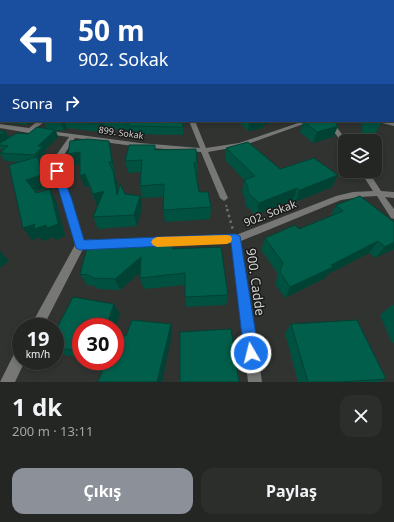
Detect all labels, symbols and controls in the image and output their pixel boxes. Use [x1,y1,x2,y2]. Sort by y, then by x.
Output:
text: 50 m [78,11,145,49]
icon: left [12,16,64,68]
text: 902. Sokak [78,47,169,71]
icon: right [61,92,83,114]
text: Sonra [12,93,53,113]
street label: 899. Sokak [98,123,145,142]
map controls [338,134,382,178]
button: layers [338,134,382,178]
pin [40,154,74,188]
icon: arrive [46,160,68,182]
street label: 902. Sokak [241,196,298,229]
street label: 900. Cadde [242,247,270,317]
speed limit sign: 30 [72,318,124,370]
text: 19 [27,325,49,352]
position arrow [230,332,272,374]
text: km/h [26,347,50,361]
text: 1 dk [12,390,62,423]
button: close [340,395,382,437]
text: 200 m · 13:11 [12,422,93,440]
button: Çıkış [12,468,193,514]
button: Paylaş [201,468,382,514]

